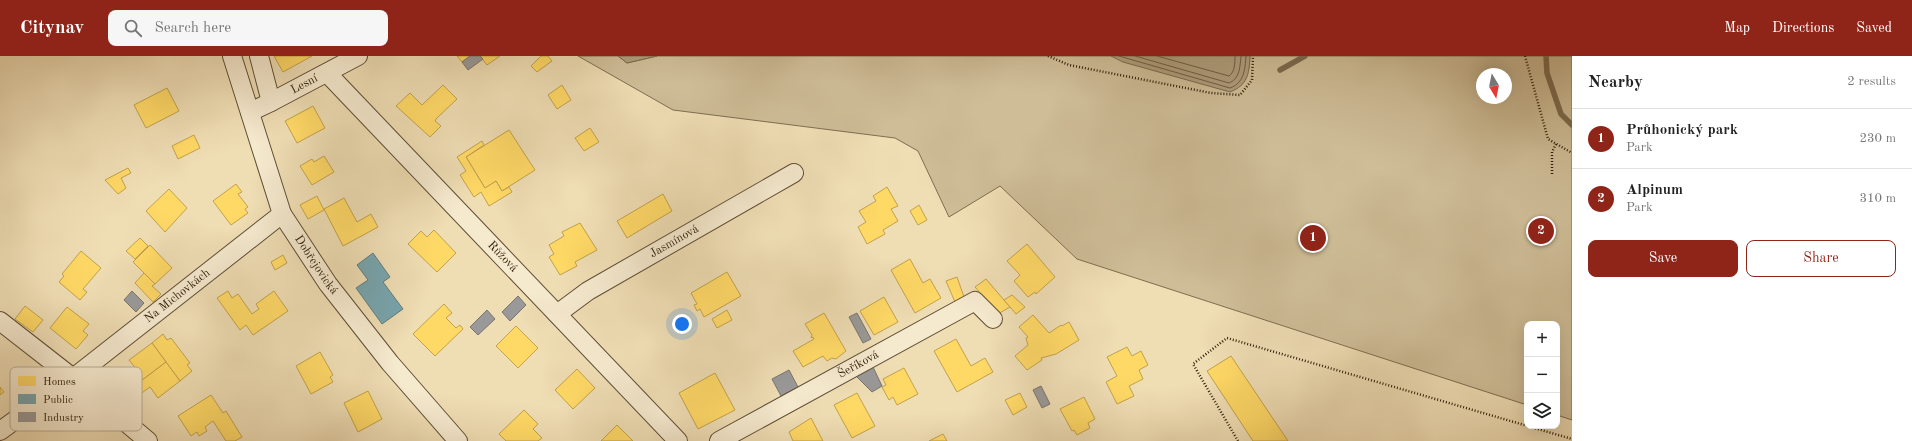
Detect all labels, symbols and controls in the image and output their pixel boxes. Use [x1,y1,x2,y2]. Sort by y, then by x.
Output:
search box [108,10,388,46]
icon: search [122,17,144,39]
text: Citynav [20,19,84,38]
text: Search here [154,21,231,36]
text: Map [1724,21,1750,35]
text: Directions [1772,21,1834,35]
text: Saved [1856,21,1892,35]
north arrow [1476,68,1512,104]
street label: Lesní [289,72,320,96]
text: Nearby [1588,74,1643,91]
text: 2 results [1847,75,1896,88]
text: Průhonický park [1626,123,1738,138]
text: 1 [1597,132,1605,145]
text: 230 m [1859,132,1896,145]
text: Park [1626,141,1653,154]
text: Alpinum [1626,183,1683,198]
text: 2 [1597,192,1605,205]
text: 310 m [1859,192,1896,205]
text: Park [1626,201,1653,214]
pin: 2 [1528,216,1554,246]
street label: Jasmínová [648,223,701,260]
pin: 1 [1300,223,1326,253]
street label: Dobřejovická [292,233,340,297]
street label: Růžová [485,239,520,275]
button: Save [1588,240,1738,277]
button: Share [1746,240,1896,277]
street label: Na Michovkách [143,267,213,325]
your location [672,314,692,334]
map controls [1524,321,1560,429]
button: + [1524,321,1560,357]
street label: Šeříková [834,349,881,381]
button: − [1524,357,1560,393]
legend [10,367,142,431]
text: Homes [43,377,76,388]
button: layers [1524,393,1560,429]
text: Public [43,395,73,406]
text: Industry [43,413,84,424]

